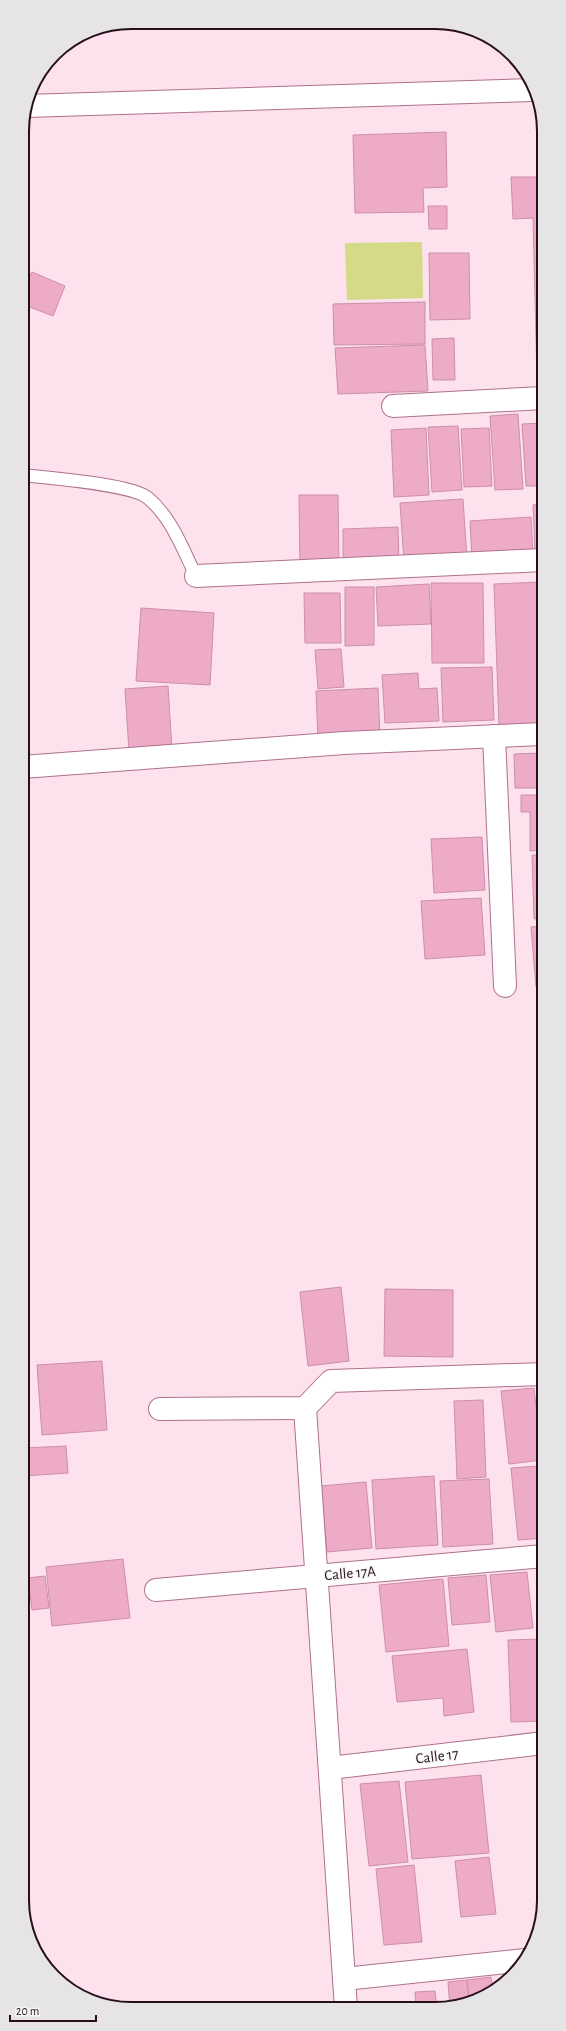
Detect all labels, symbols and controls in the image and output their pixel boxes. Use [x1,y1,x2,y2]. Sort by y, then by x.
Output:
street label: Calle 17A [324,1564,377,1583]
street label: Calle 17 [415,1746,459,1767]
scale bar [10,1997,96,2023]
text: 20 m [16,2005,39,2017]

